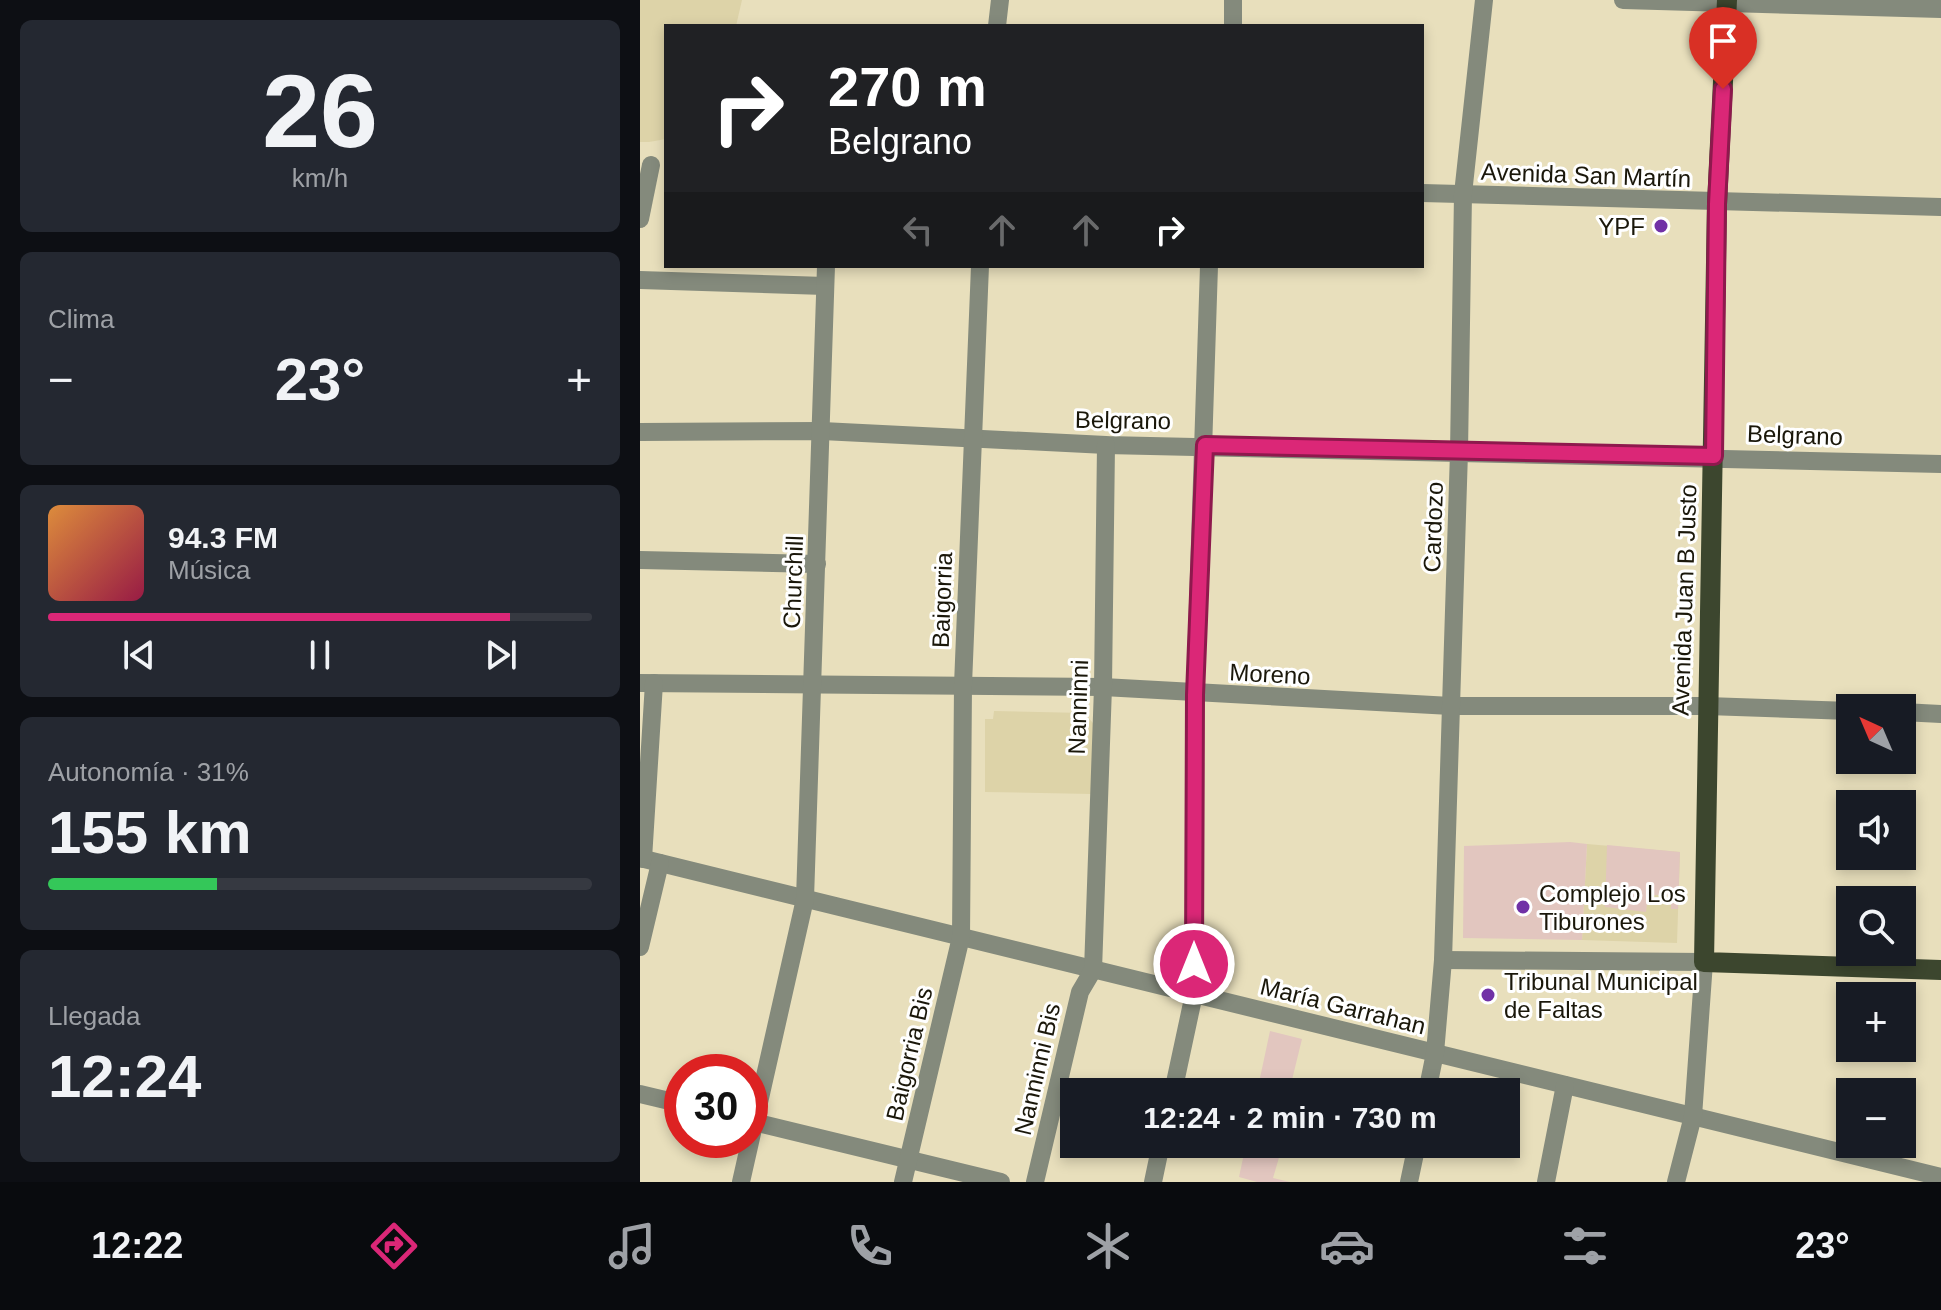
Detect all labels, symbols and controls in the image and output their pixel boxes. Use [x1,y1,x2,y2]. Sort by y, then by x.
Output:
pin [1689,7,1757,89]
icon: arrive [1701,19,1745,63]
text: 26 [262,53,378,169]
text: 270 m [828,55,987,118]
icon: right [696,56,800,160]
text: Belgrano [828,121,972,162]
street label: Avenida San Martín [1480,158,1692,192]
text: km/h [292,163,348,193]
icon: left [896,208,940,252]
icon: ahead [980,208,1024,252]
icon: ahead [1064,208,1108,252]
icon: right [1148,208,1192,252]
place label: YPF [1598,213,1645,240]
marker: YPF [1652,217,1670,235]
text: Clima [48,304,114,334]
text: 23° [275,346,365,413]
text: − [48,355,74,404]
text: + [566,355,592,404]
street label: Belgrano [1075,406,1171,434]
street label: Belgrano [1747,420,1843,450]
street label: Cardozo [1418,481,1448,573]
street label: Avenida Juan B Justo [1666,484,1702,716]
text: 94.3 FM [168,521,278,554]
street label: Churchill [778,535,808,629]
street label: Baigorria [927,551,957,648]
text: Música [168,555,250,585]
icon: previous [117,633,161,677]
icon: pause [298,633,342,677]
icon: next [479,633,523,677]
street label: Moreno [1229,658,1311,690]
street label: Nanninni [1063,659,1093,755]
north arrow [1836,694,1916,774]
map controls [1836,694,1916,1158]
text: Autonomía · 31% [48,757,249,787]
button: sound [1836,790,1916,870]
text: 155 km [48,799,252,866]
place label: Complejo Los Tiburones [1539,880,1686,935]
button: search [1836,886,1916,966]
marker: Complejo Los Tiburones [1514,898,1532,916]
position arrow [1152,922,1236,1006]
place label: Tribunal Municipal de Faltas [1504,968,1698,1023]
street label: María Garrahan [1258,972,1428,1040]
button: + [1836,982,1916,1062]
street label: Baigorria Bis [881,985,937,1123]
marker: Tribunal Municipal de Faltas [1479,986,1497,1004]
street label: Nanninni Bis [1009,1000,1065,1138]
text: Llegada [48,1001,141,1031]
text: 12:24 [48,1043,201,1110]
speed limit sign: 30 [664,1054,768,1158]
button: − [1836,1078,1916,1158]
text: 12:24 · 2 min · 730 m [1143,1101,1437,1134]
icon: directions [366,1218,422,1274]
icon: music [604,1218,660,1274]
icon: phone [842,1218,898,1274]
icon: climate [1080,1218,1136,1274]
icon: car [1319,1218,1375,1274]
icon: filters [1557,1218,1613,1274]
text: 12:22 [91,1225,183,1266]
text: 23° [1795,1225,1850,1266]

